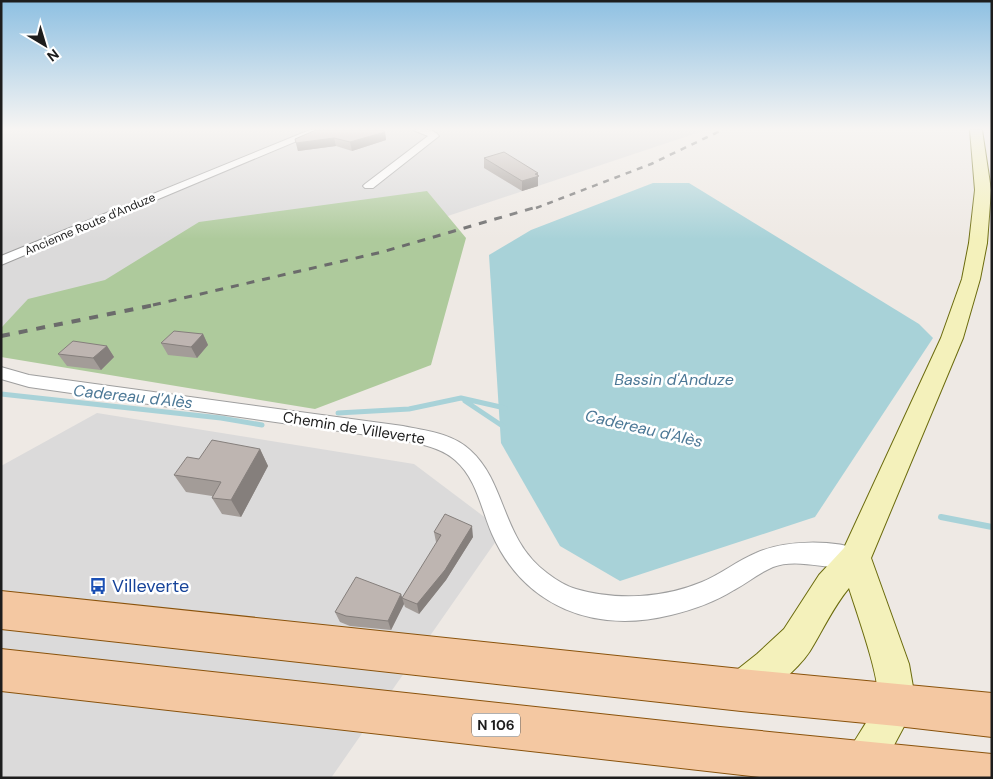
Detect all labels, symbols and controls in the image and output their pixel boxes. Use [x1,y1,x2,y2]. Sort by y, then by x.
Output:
north arrow [20,20,70,70]
text: N [43,45,63,65]
street label: Ancienne Route d'Anduze [22,189,158,259]
water label: Bassin d'Anduze [614,369,734,390]
water label: Cadereau d'Alès [72,380,194,413]
water label: Cadereau d'Alès [583,405,705,452]
street label: Chemin de Villeverte [281,407,427,449]
place label: Villeverte [112,574,189,598]
bus stop icon: Villeverte [88,576,108,596]
road number: N 106 [472,714,520,736]

